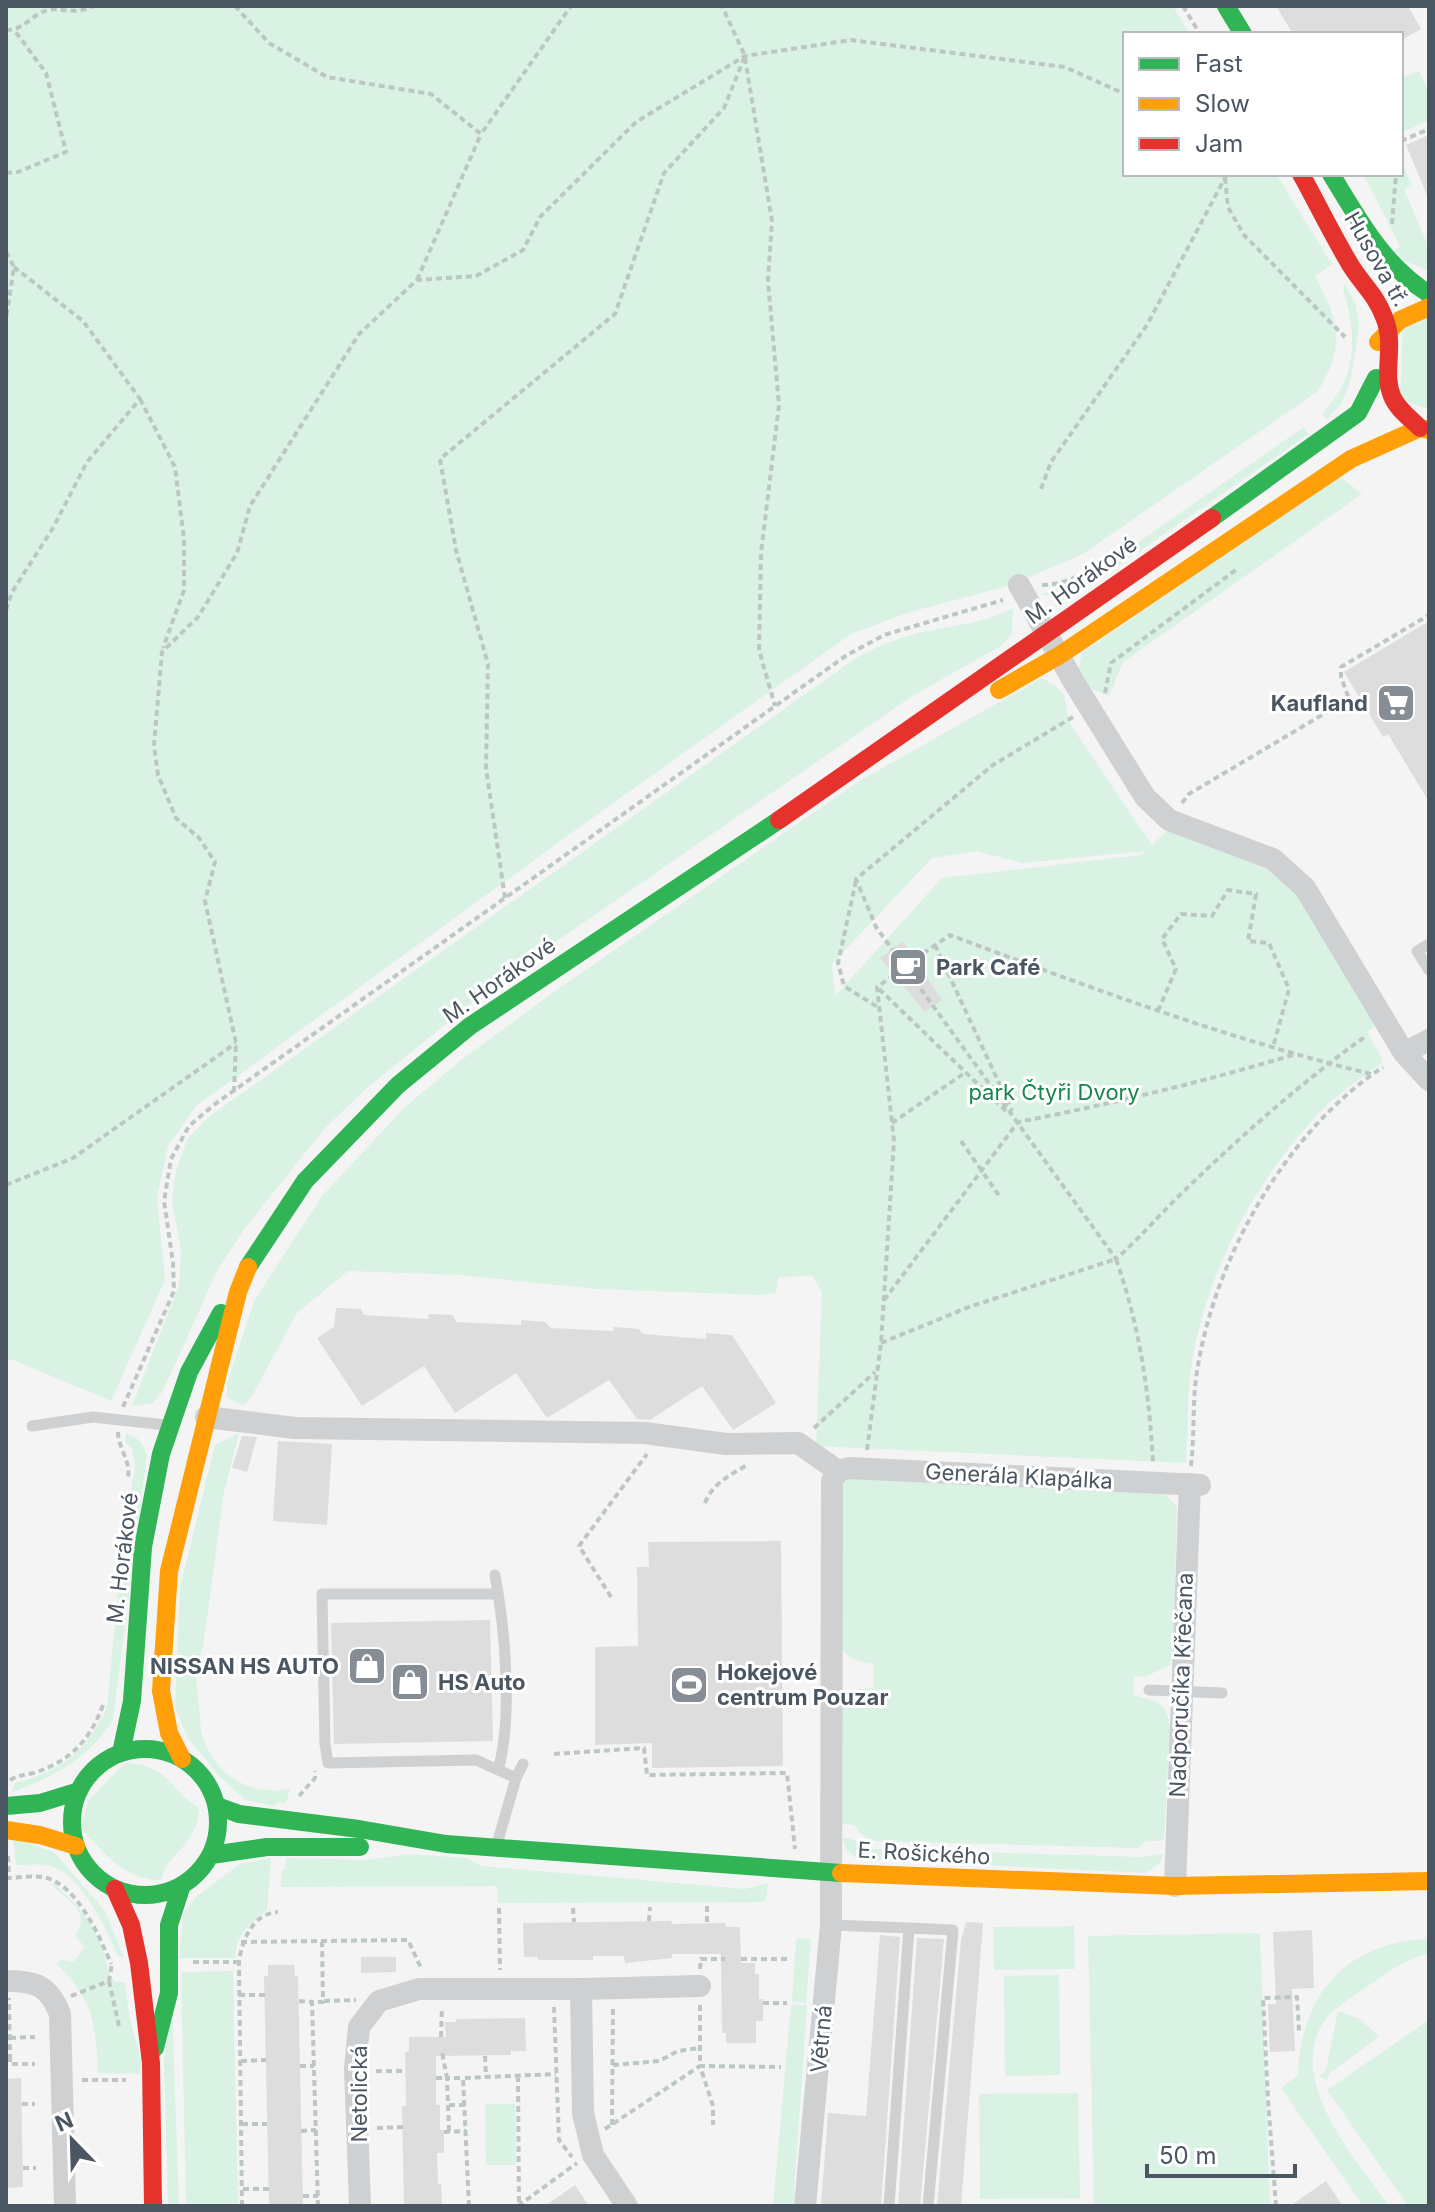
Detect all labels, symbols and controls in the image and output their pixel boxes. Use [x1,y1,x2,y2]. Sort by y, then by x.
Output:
legend [1123,32,1403,176]
text: Fast [1195,49,1243,78]
text: Slow [1195,89,1250,118]
text: Jam [1195,129,1243,158]
street label: Husova tř. [1339,207,1415,311]
street label: M. Horákové [1020,531,1142,629]
supermarket icon: Kaufland [1375,682,1417,724]
place label: Kaufland [1271,690,1368,716]
street label: M. Horákové [438,932,560,1028]
cafe icon: Park Café [887,946,929,988]
place label: Park Café [936,954,1040,980]
park label: park Čtyři Dvory [968,1079,1140,1105]
street label: Generála Klapálka [925,1458,1113,1494]
street label: M. Horákové [101,1491,143,1625]
street label: Nadporučíka Křečana [1164,1572,1198,1798]
shop icon: NISSAN HS AUTO [346,1645,388,1687]
place label: NISSAN HS AUTO [150,1653,339,1679]
place label: Hokejové centrum Pouzar [717,1659,888,1710]
shop icon: HS Auto [389,1661,431,1703]
sports icon: Hokejové centrum Pouzar [668,1664,710,1706]
place label: HS Auto [438,1669,526,1695]
street label: E. Rošického [857,1837,991,1869]
street label: Větrná [805,2004,837,2074]
street label: Netolická [346,2045,372,2143]
north arrow [32,2100,112,2180]
text: N [51,2106,77,2137]
scale bar [1147,2128,1295,2178]
text: 50 m [1159,2141,1217,2170]

